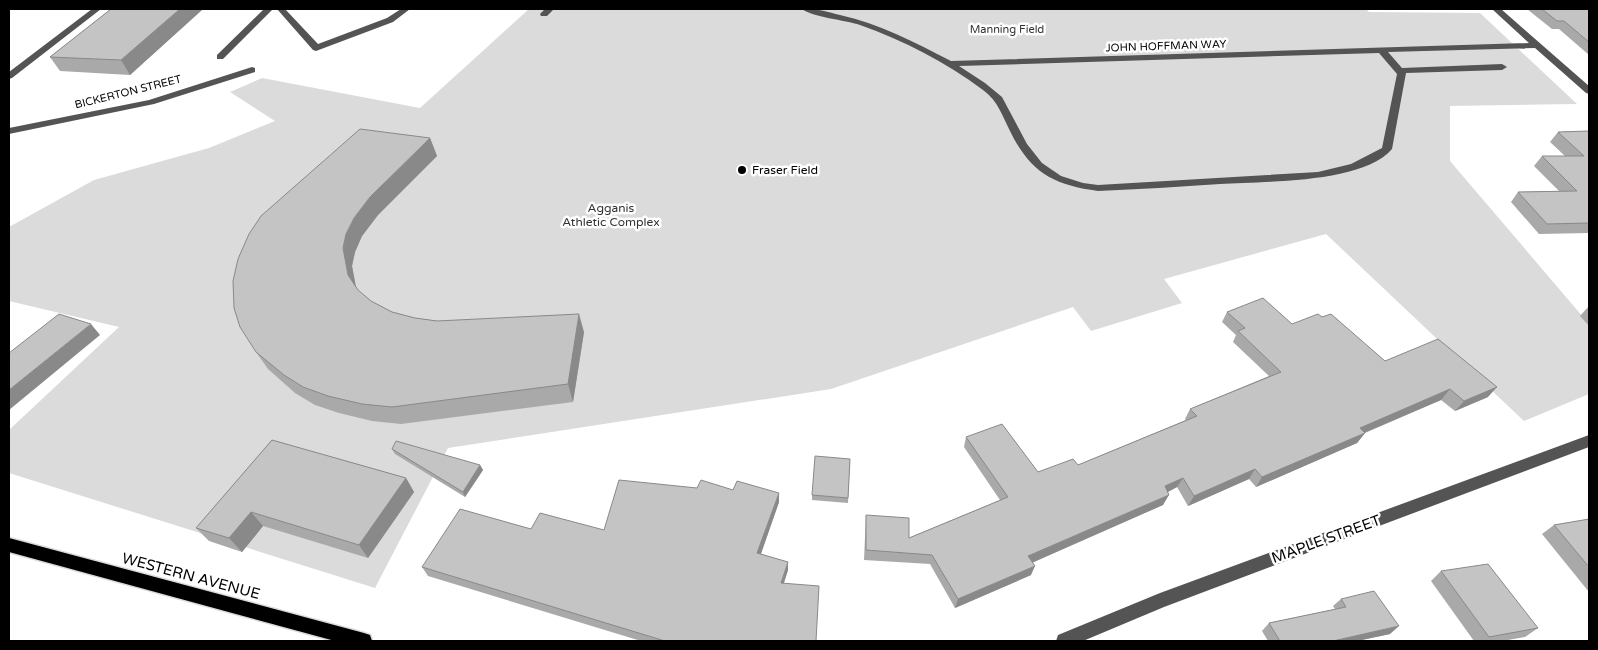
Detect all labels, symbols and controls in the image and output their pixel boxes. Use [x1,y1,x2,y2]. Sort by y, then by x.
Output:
park label: Manning Field [970,23,1044,36]
street label: JOHN HOFFMAN WAY [1105,37,1227,55]
street label: BICKERTON STREET [73,72,183,112]
place label: Fraser Field [752,163,818,177]
marker: Fraser Field [736,164,748,176]
park label: Agganis Athletic Complex [562,201,660,229]
street label: MAPLE STREET [1269,511,1383,567]
street label: WESTERN AVENUE [120,549,262,603]

